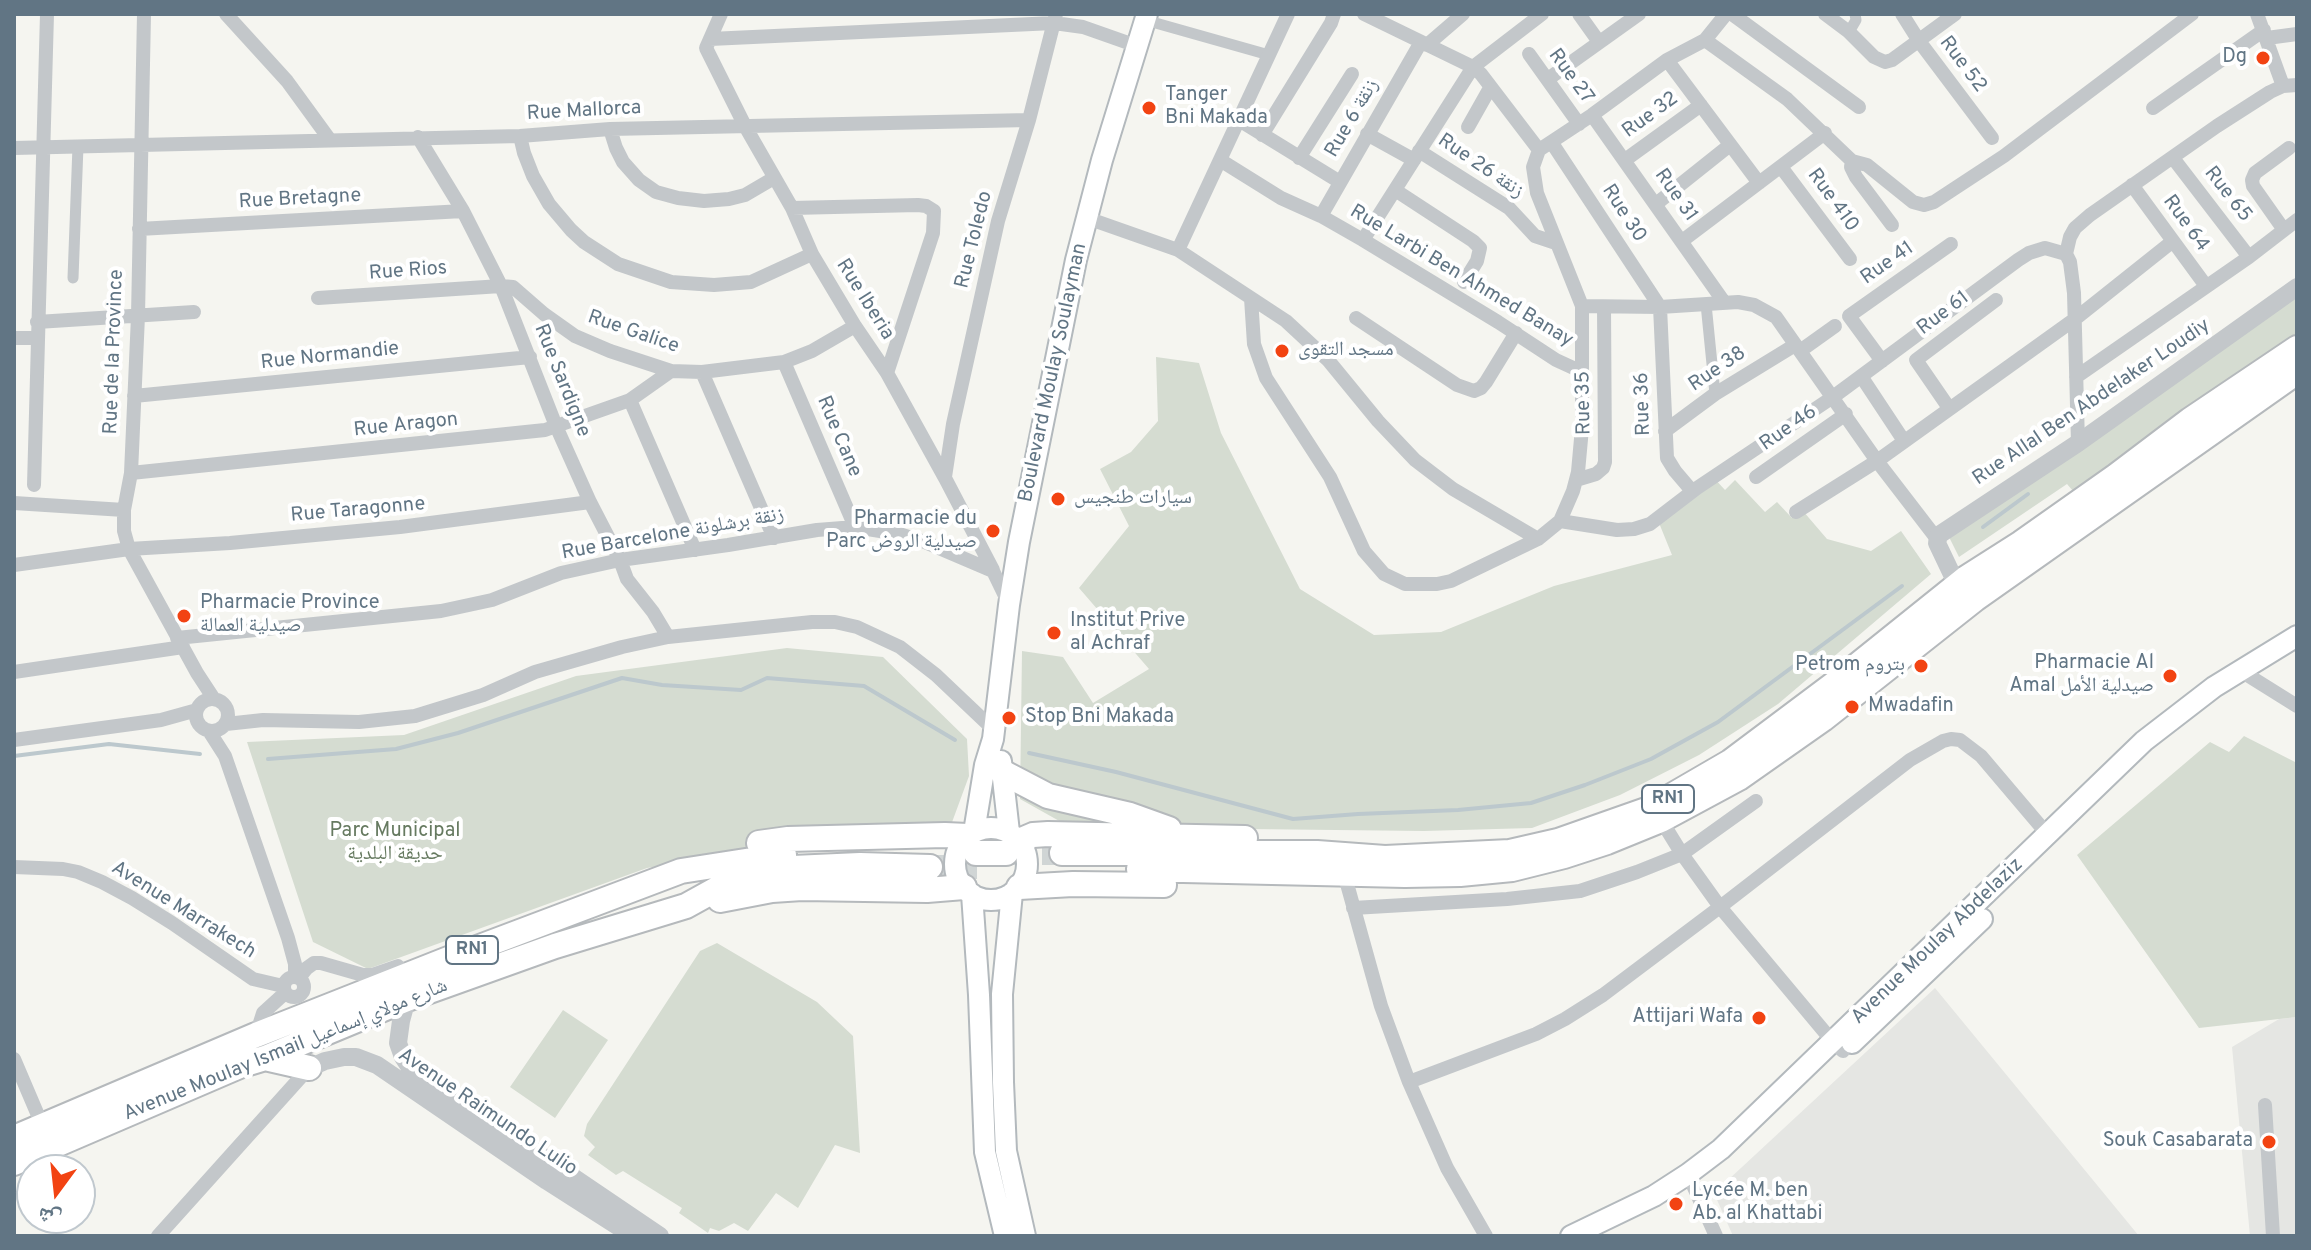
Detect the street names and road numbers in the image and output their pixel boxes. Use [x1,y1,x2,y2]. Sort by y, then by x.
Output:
street label: Rue 52 [1933,32,1991,98]
street label: Rue 27 [1542,45,1598,109]
street label: Rue 6 زنقة [1321,76,1385,162]
street label: Rue 32 [1618,88,1684,144]
street label: Rue Mallorca [526,97,642,127]
street label: Rue 26 زنقة [1432,130,1528,204]
street label: Rue 65 [2198,162,2256,228]
street label: Rue 31 [1648,165,1702,227]
street label: Rue 410 [1801,165,1863,237]
street label: Rue 30 [1595,181,1651,247]
street label: Rue Bretagne [238,185,362,215]
street label: Rue Toledo [951,189,999,291]
street label: Rue 64 [2156,191,2214,257]
street label: Rue Larbi Ben Ahmed Banay [1345,201,1577,353]
street label: Rue 41 [1857,237,1919,291]
street label: Boulevard Moulay Soulayman [1015,241,1093,505]
street label: Rue Iberia [830,255,898,345]
street label: Rue Rios [368,257,448,287]
street label: Rue de la Province [100,269,130,435]
street label: Rue 61 [1913,287,1975,341]
street label: Rue Galice [584,306,682,360]
street label: Rue Allal Ben Abdelaker Loudiy [1969,314,2215,492]
street label: Rue Sardigne [527,321,595,441]
street label: Rue Normandie [260,338,400,376]
street label: Rue 38 [1685,342,1751,398]
street label: Rue 35 [1572,371,1598,435]
street label: Rue 36 [1631,372,1657,436]
street label: Rue Cane [810,393,866,481]
street label: Rue 46 [1756,401,1822,457]
street label: Rue Aragon [353,409,459,443]
street label: Rue Taragonne [290,493,426,529]
street label: Rue Barcelone زنقة برشلونة [560,504,786,566]
road number: RN1 [1642,785,1694,813]
street label: Avenue Moulay Abdelaziz [1847,854,2029,1030]
street label: Avenue Marrakech [106,857,260,965]
road number: RN1 [446,936,498,964]
street label: Avenue Moulay Ismail شارع مولاي إسماعيل [120,975,452,1127]
street label: Avenue Raimundo Lulio [393,1044,581,1182]

